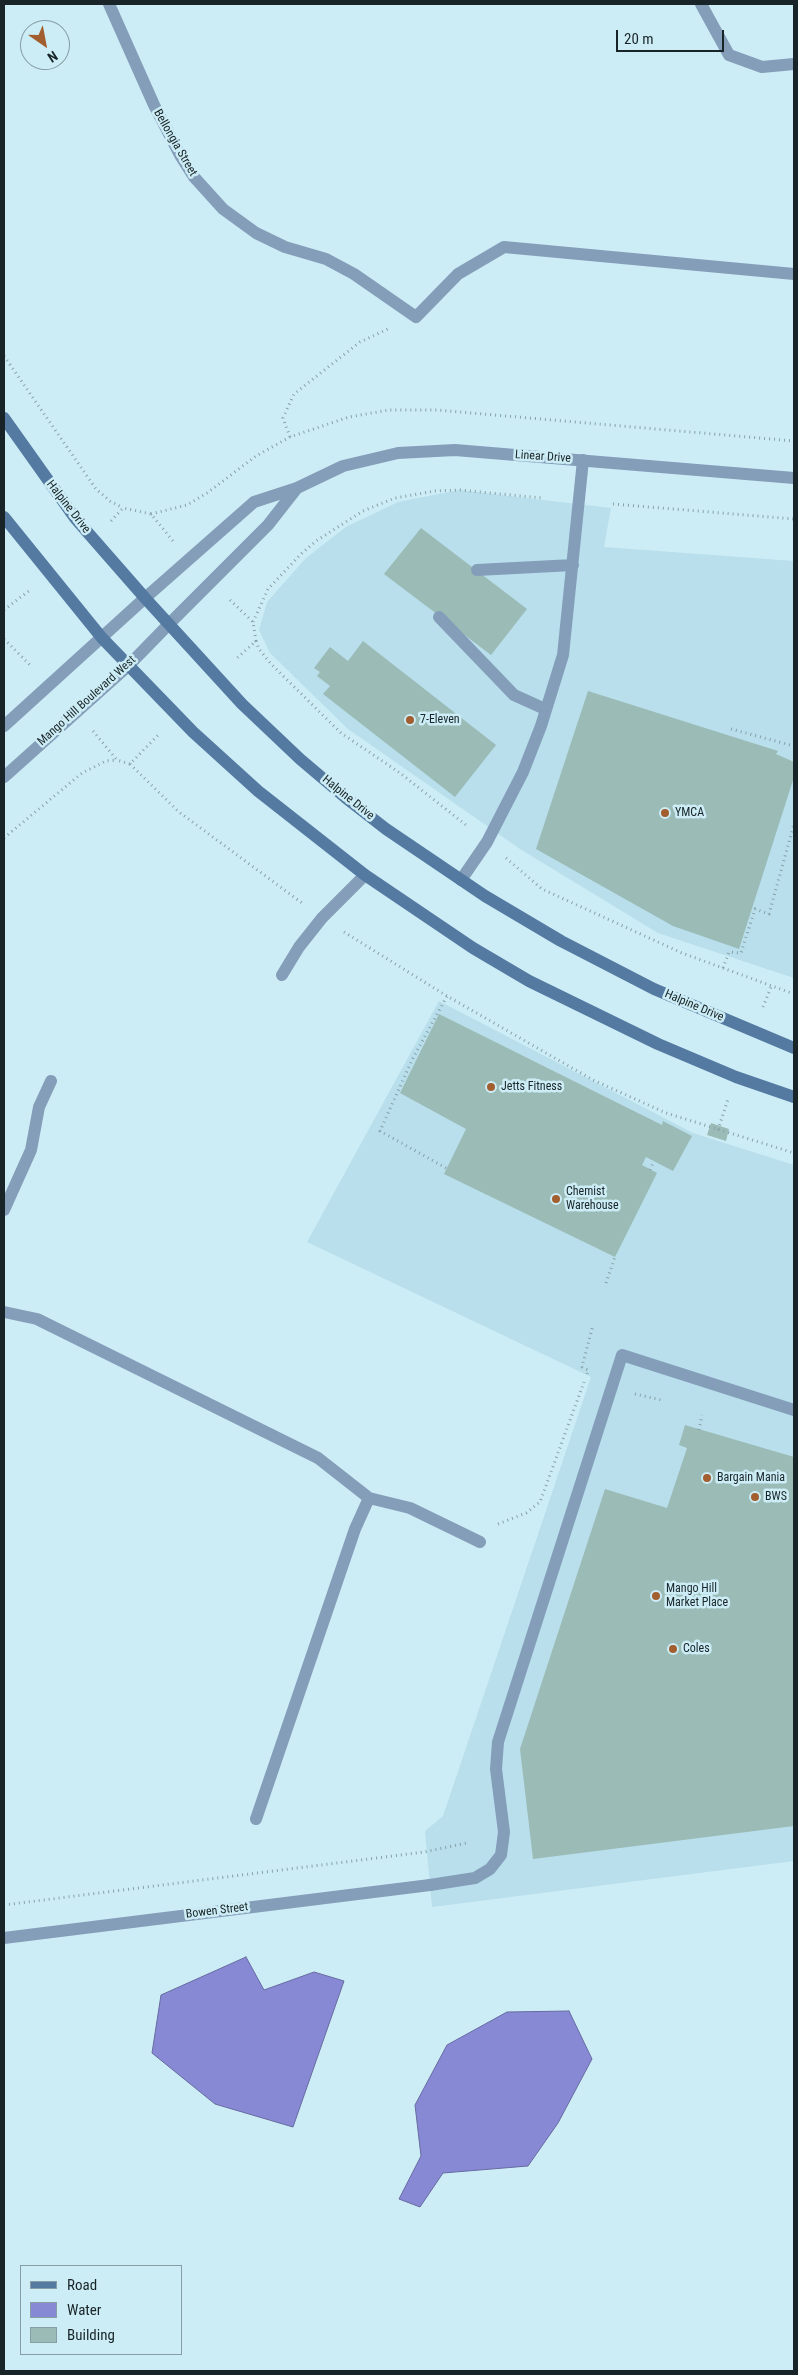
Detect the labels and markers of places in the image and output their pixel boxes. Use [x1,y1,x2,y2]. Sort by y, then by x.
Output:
place label: 7-Eleven [420,713,460,727]
marker: 7-Eleven [404,714,416,726]
place label: YMCA [675,806,704,820]
marker: YMCA [659,807,671,819]
place label: Jetts Fitness [501,1080,562,1094]
marker: Jetts Fitness [485,1081,497,1093]
place label: Chemist Warehouse [566,1185,619,1213]
marker: Chemist Warehouse [550,1193,562,1205]
place label: Bargain Mania [717,1471,785,1485]
marker: Bargain Mania [701,1472,713,1484]
place label: BWS [765,1490,787,1504]
marker: BWS [749,1491,761,1503]
place label: Mango Hill Market Place [666,1582,728,1610]
marker: Mango Hill Market Place [650,1590,662,1602]
place label: Coles [683,1642,710,1656]
marker: Coles [667,1643,679,1655]

